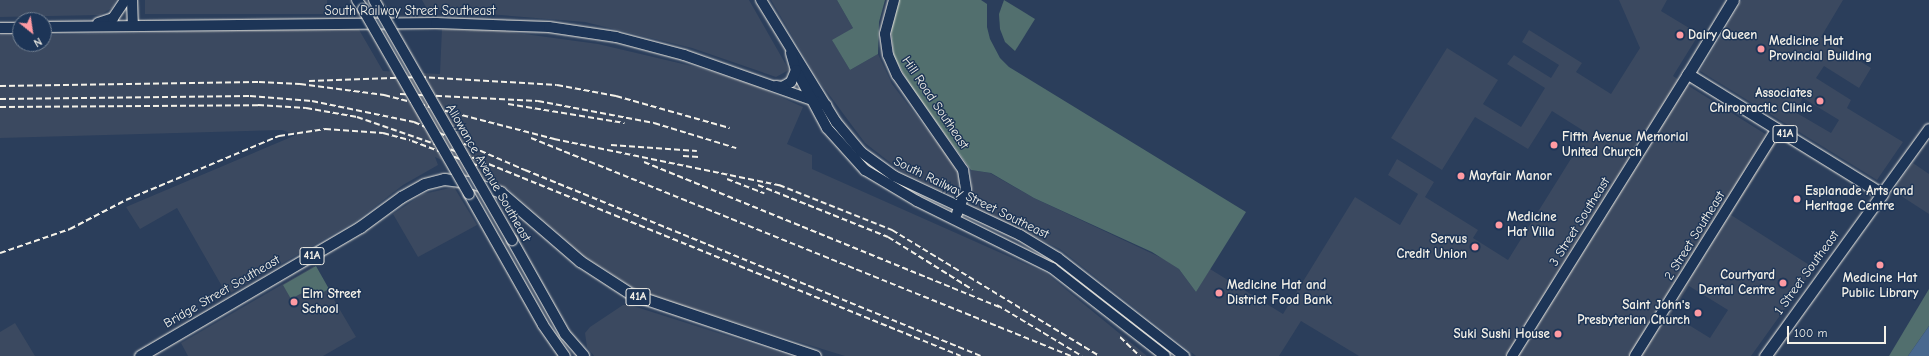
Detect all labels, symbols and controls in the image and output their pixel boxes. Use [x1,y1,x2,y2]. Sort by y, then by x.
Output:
street label: South Railway Street Southeast [325,3,495,19]
north arrow [12,12,52,52]
place label: Dairy Queen [1688,27,1757,43]
marker: Dairy Queen [1675,30,1685,40]
place label: Medicine Hat Provincial Building [1769,34,1872,65]
text: N [31,35,44,49]
marker: Medicine Hat Provincial Building [1756,44,1766,54]
street label: Hill Road Southeast [898,54,972,152]
place label: Associates Chiropractic Clinic [1710,86,1812,117]
marker: Associates Chiropractic Clinic [1815,96,1825,106]
street label: Allowance Avenue Southeast [442,101,534,245]
road number: 41A [1772,124,1798,144]
place label: Fifth Avenue Memorial United Church [1562,130,1688,161]
marker: Fifth Avenue Memorial United Church [1549,140,1559,150]
street label: South Railway Street Southeast [891,154,1051,242]
place label: Mayfair Manor [1469,168,1552,184]
marker: Mayfair Manor [1456,171,1466,181]
street label: 3 Street Southeast [1546,175,1614,269]
place label: Esplanade Arts and Heritage Centre [1805,184,1913,215]
street label: 2 Street Southeast [1661,189,1729,283]
marker: Esplanade Arts and Heritage Centre [1792,194,1802,204]
place label: Medicine Hat Villa [1507,210,1557,241]
marker: Medicine Hat Villa [1494,220,1504,230]
street label: 1 Street Southeast [1771,228,1843,318]
place label: Servus Credit Union [1396,232,1467,263]
marker: Servus Credit Union [1470,242,1480,252]
road number: 41A [299,246,325,266]
street label: Bridge Street Southeast [161,252,283,332]
marker: Medicine Hat Public Library [1875,260,1885,270]
place label: Courtyard Dental Centre [1698,268,1775,299]
place label: Medicine Hat Public Library [1841,271,1919,302]
place label: Medicine Hat and District Food Bank [1227,278,1332,309]
marker: Courtyard Dental Centre [1778,278,1788,288]
place label: Elm Street School [302,287,361,318]
road number: 41A [625,287,651,307]
marker: Medicine Hat and District Food Bank [1214,288,1224,298]
marker: Elm Street School [289,297,299,307]
place label: Saint John's Presbyterian Church [1577,298,1690,329]
marker: Saint John's Presbyterian Church [1693,308,1703,318]
scale bar [1789,318,1888,344]
place label: Suki Sushi House [1453,326,1550,342]
text: 100 m [1794,326,1827,340]
marker: Suki Sushi House [1553,329,1563,339]

